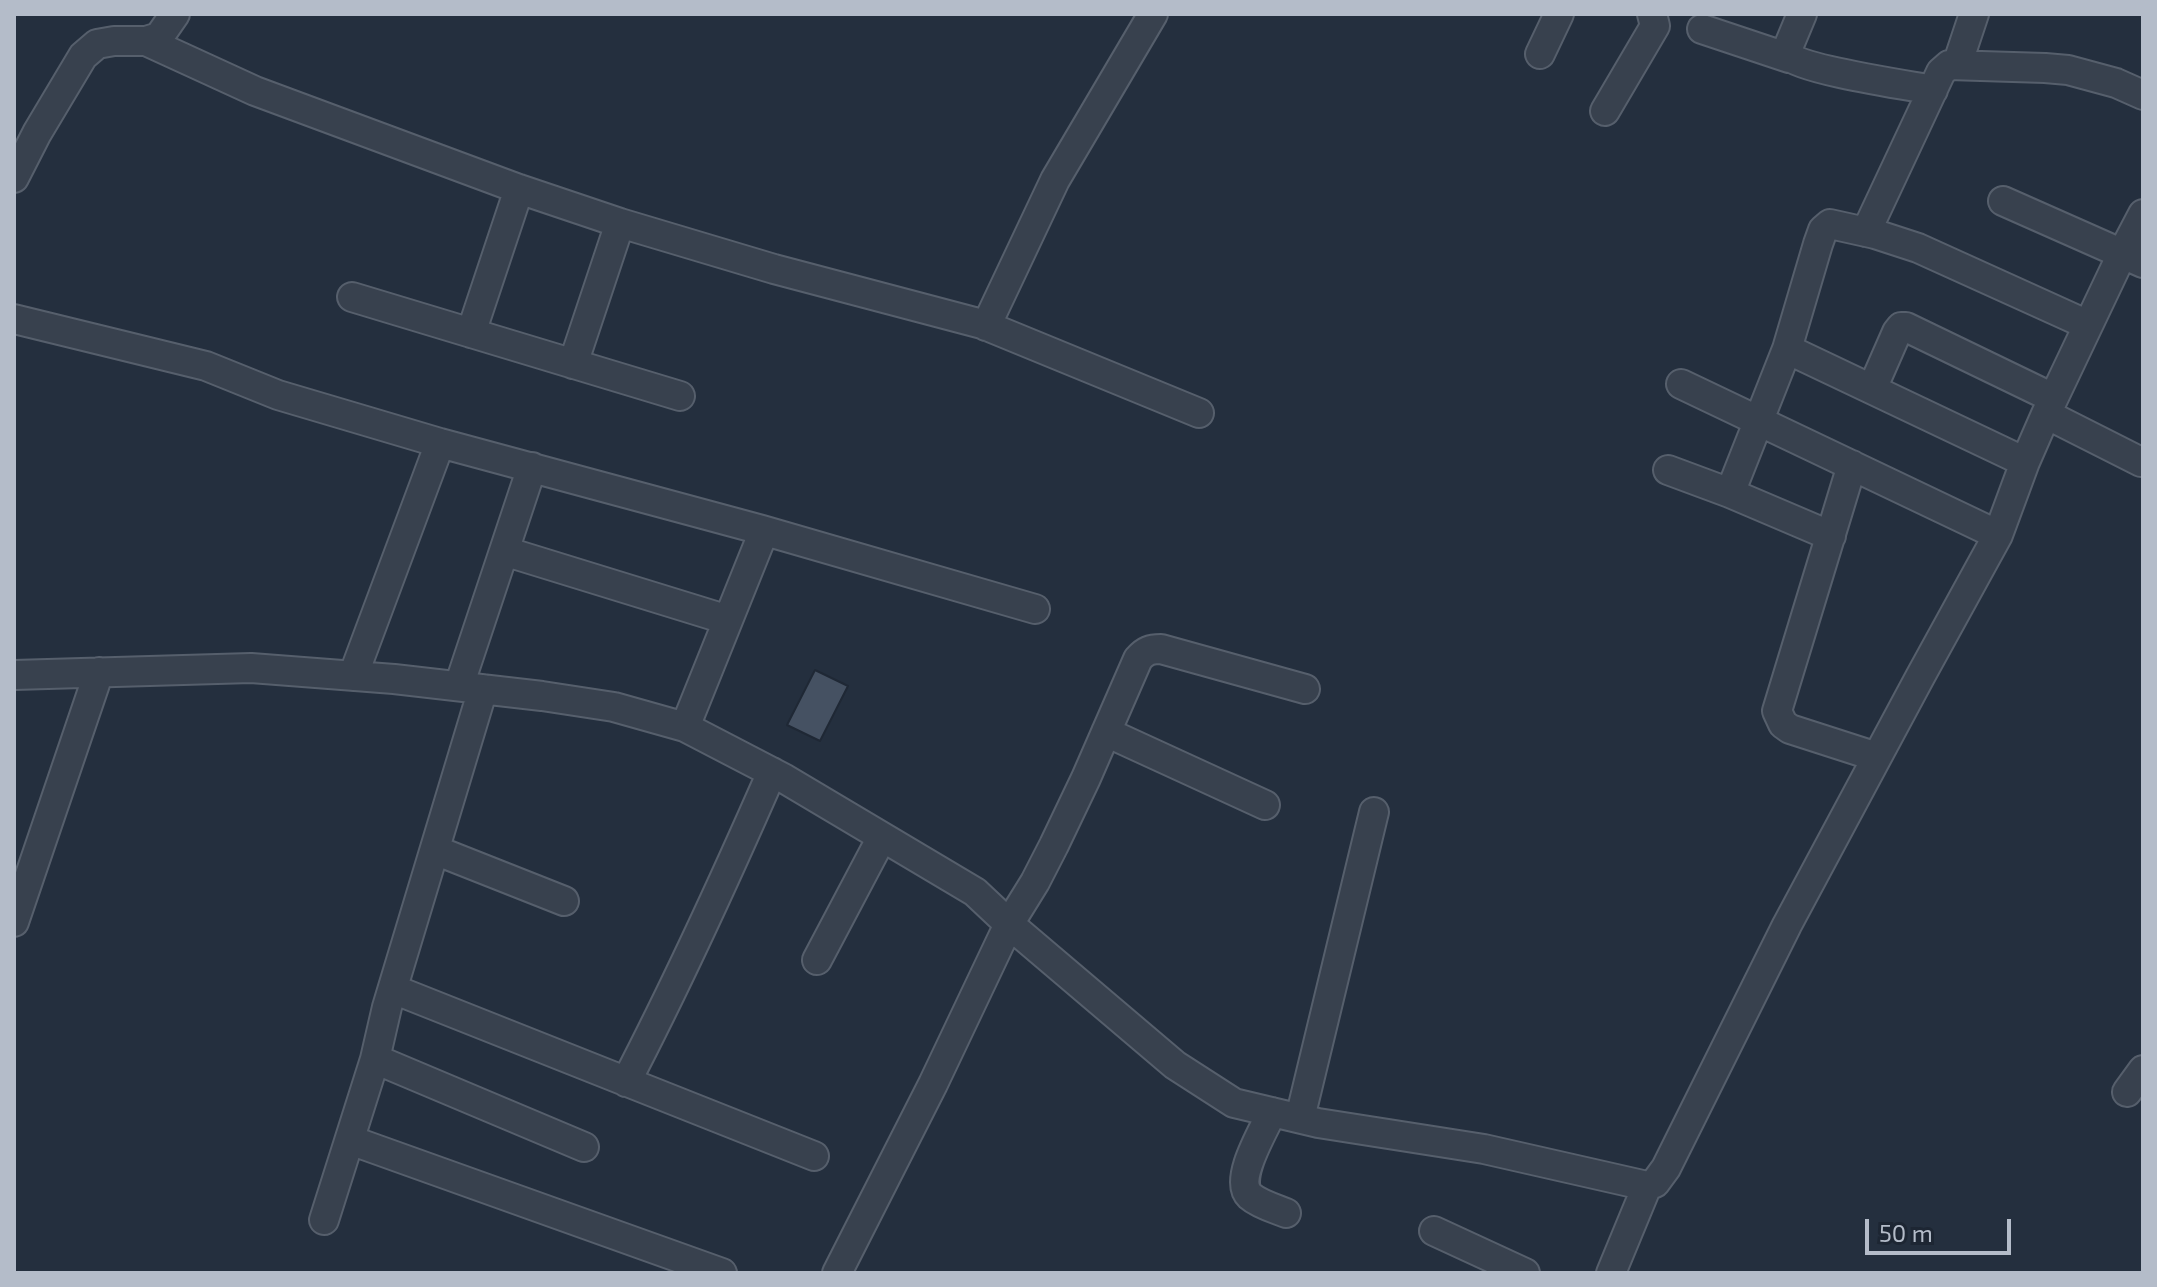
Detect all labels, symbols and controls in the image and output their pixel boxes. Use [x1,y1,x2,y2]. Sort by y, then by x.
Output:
scale bar [1869,1203,2015,1253]
text: 50 m [1879,1218,1933,1247]

